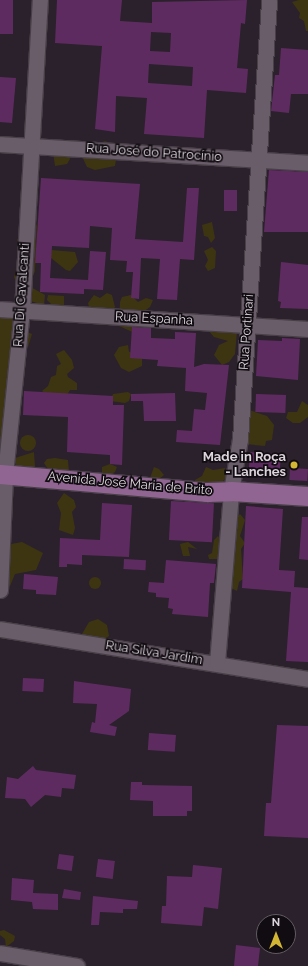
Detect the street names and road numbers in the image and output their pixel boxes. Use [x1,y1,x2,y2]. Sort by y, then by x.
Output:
street label: Rua José do Patrocínio [85,140,223,166]
street label: Rua Di Cavalcanti [11,243,33,347]
street label: Rua Portinari [237,294,257,370]
street label: Rua Espanha [115,309,193,329]
street label: Avenida José Maria de Brito [47,469,213,499]
street label: Rua Silva Jardim [104,638,204,668]

